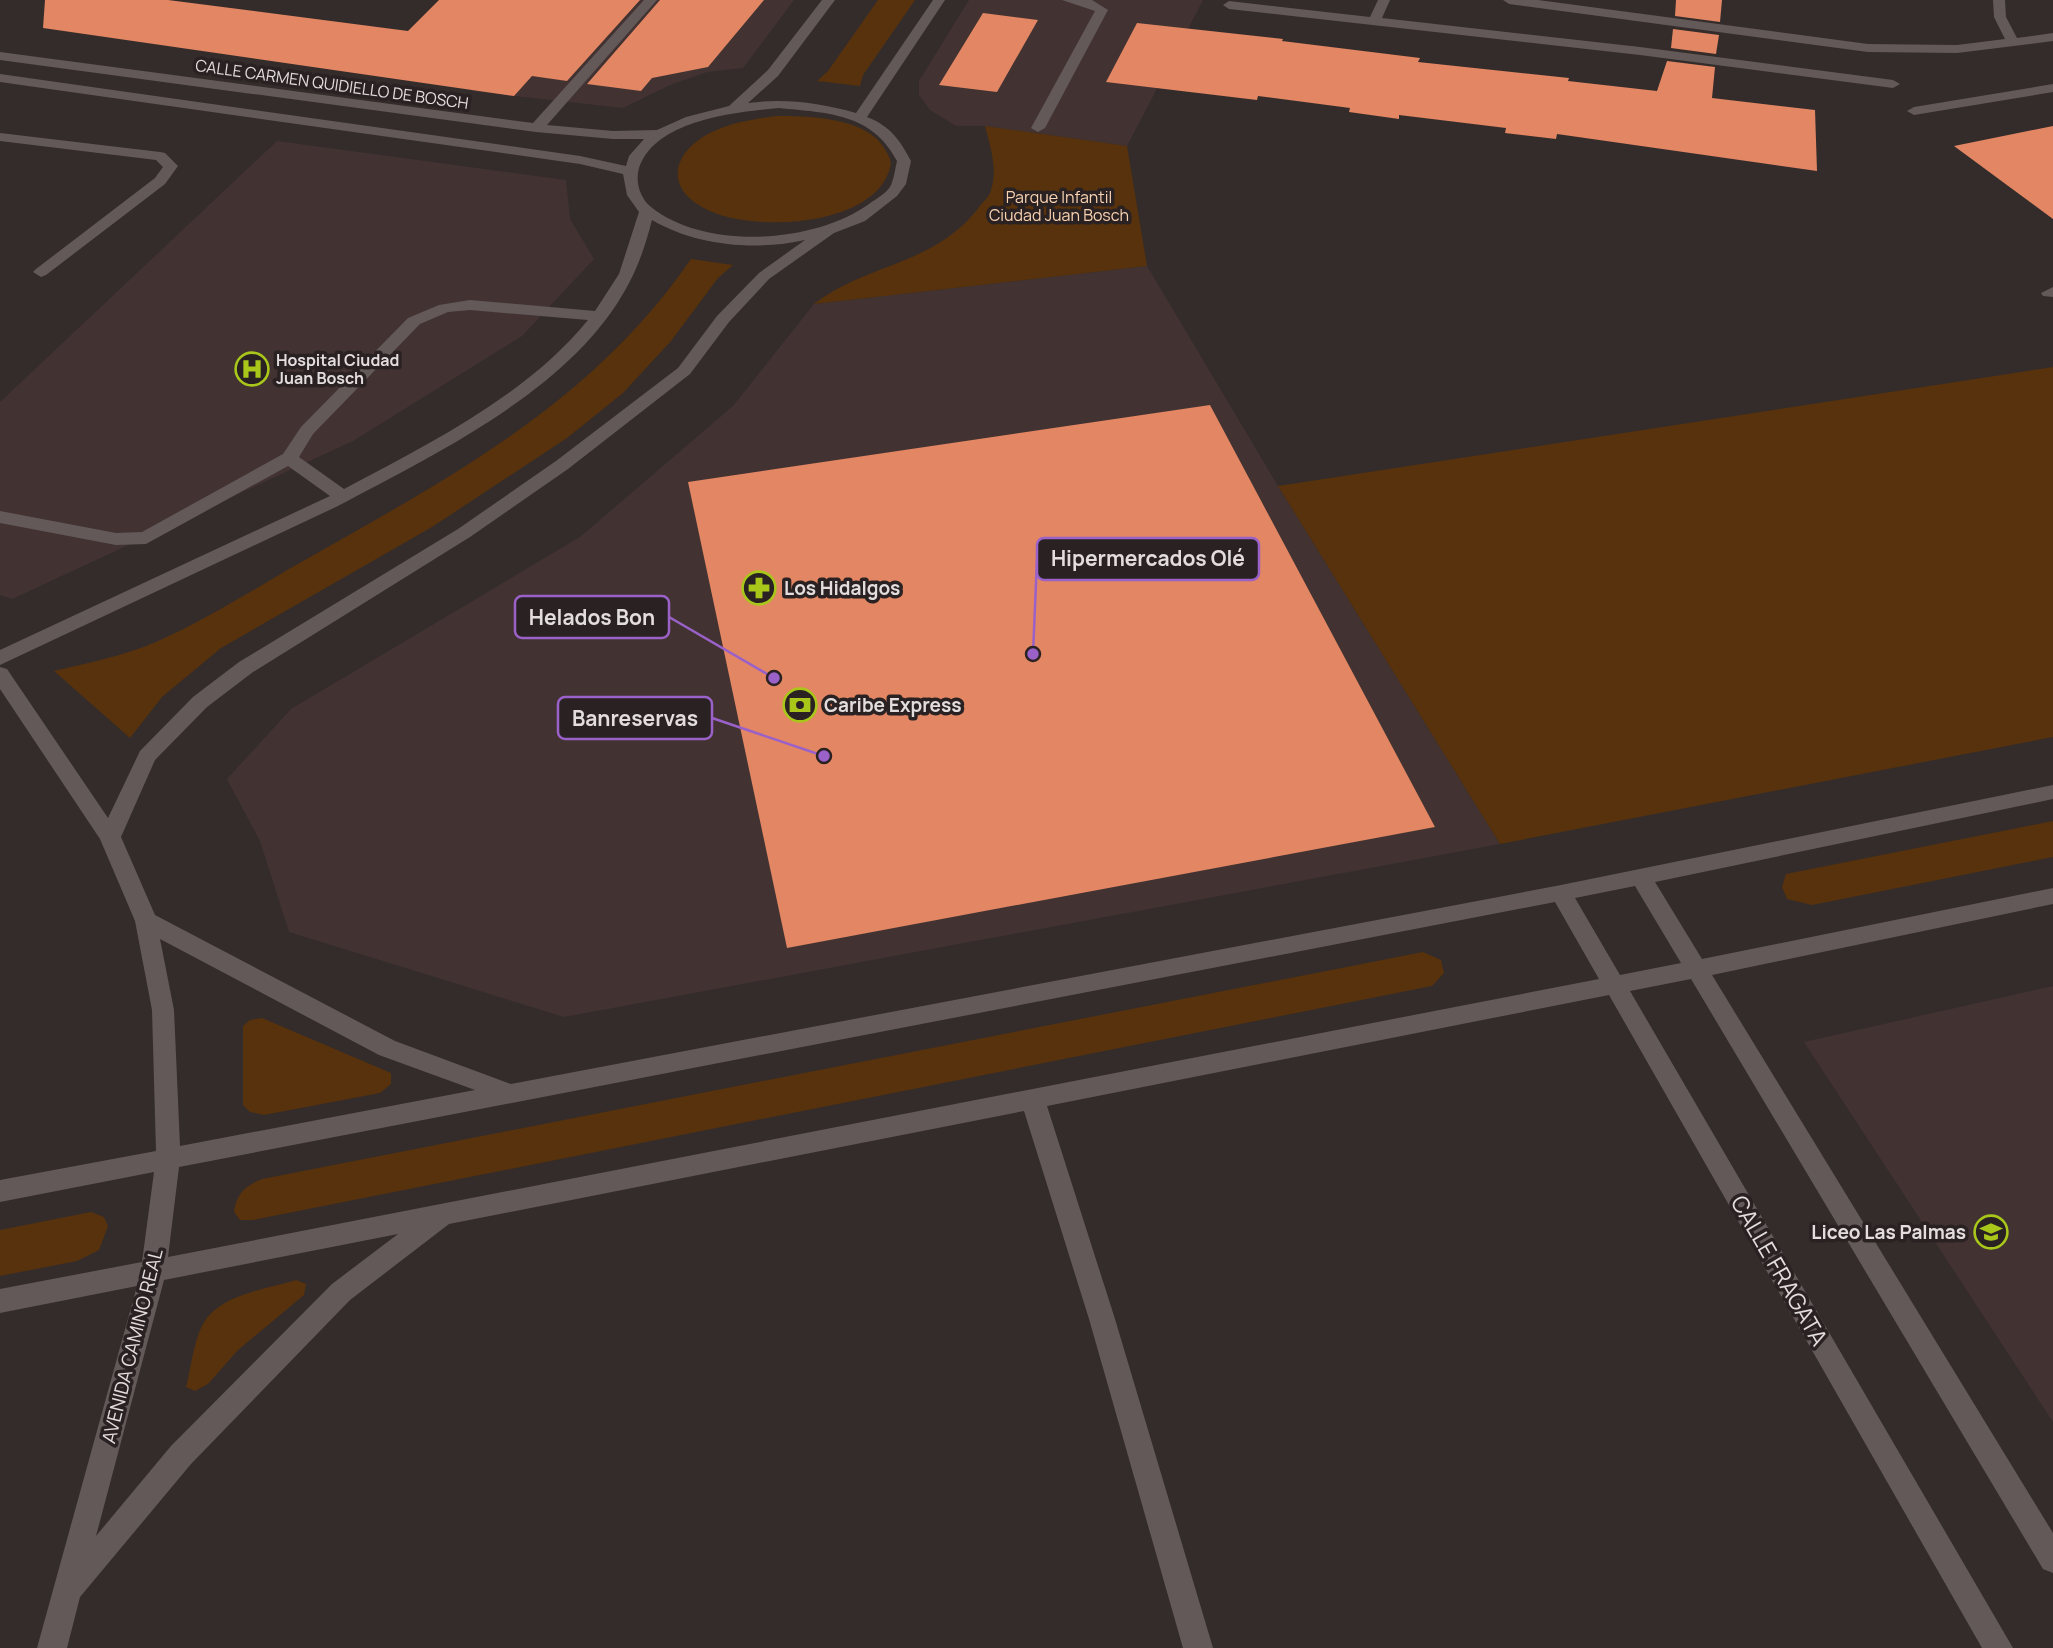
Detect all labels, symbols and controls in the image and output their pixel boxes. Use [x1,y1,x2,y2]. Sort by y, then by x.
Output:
street label: CALLE CARMEN QUIDIELLO DE BOSCH [194,54,470,114]
park label: Parque Infantil Ciudad Juan Bosch [989,186,1129,226]
place label: Hospital Ciudad Juan Bosch [276,349,399,389]
hospital icon: Hospital Ciudad Juan Bosch [233,350,271,388]
callout: Hipermercados Olé [1037,538,1259,580]
text: Hipermercados Olé [1051,544,1245,572]
pharmacy icon: Los Hidalgos [740,569,778,607]
place label: Los Hidalgos [784,575,900,601]
callout: Helados Bon [515,596,669,638]
text: Helados Bon [529,603,655,631]
bank icon: Caribe Express [781,686,819,724]
place label: Caribe Express [824,692,962,718]
callout: Banreservas [558,697,712,739]
text: Banreservas [572,704,698,732]
street label: CALLE FRAGATA [1724,1189,1836,1351]
school or university icon: Liceo Las Palmas [1972,1213,2010,1251]
place label: Liceo Las Palmas [1811,1219,1966,1245]
street label: AVENIDA CAMINO REAL [95,1246,169,1446]

